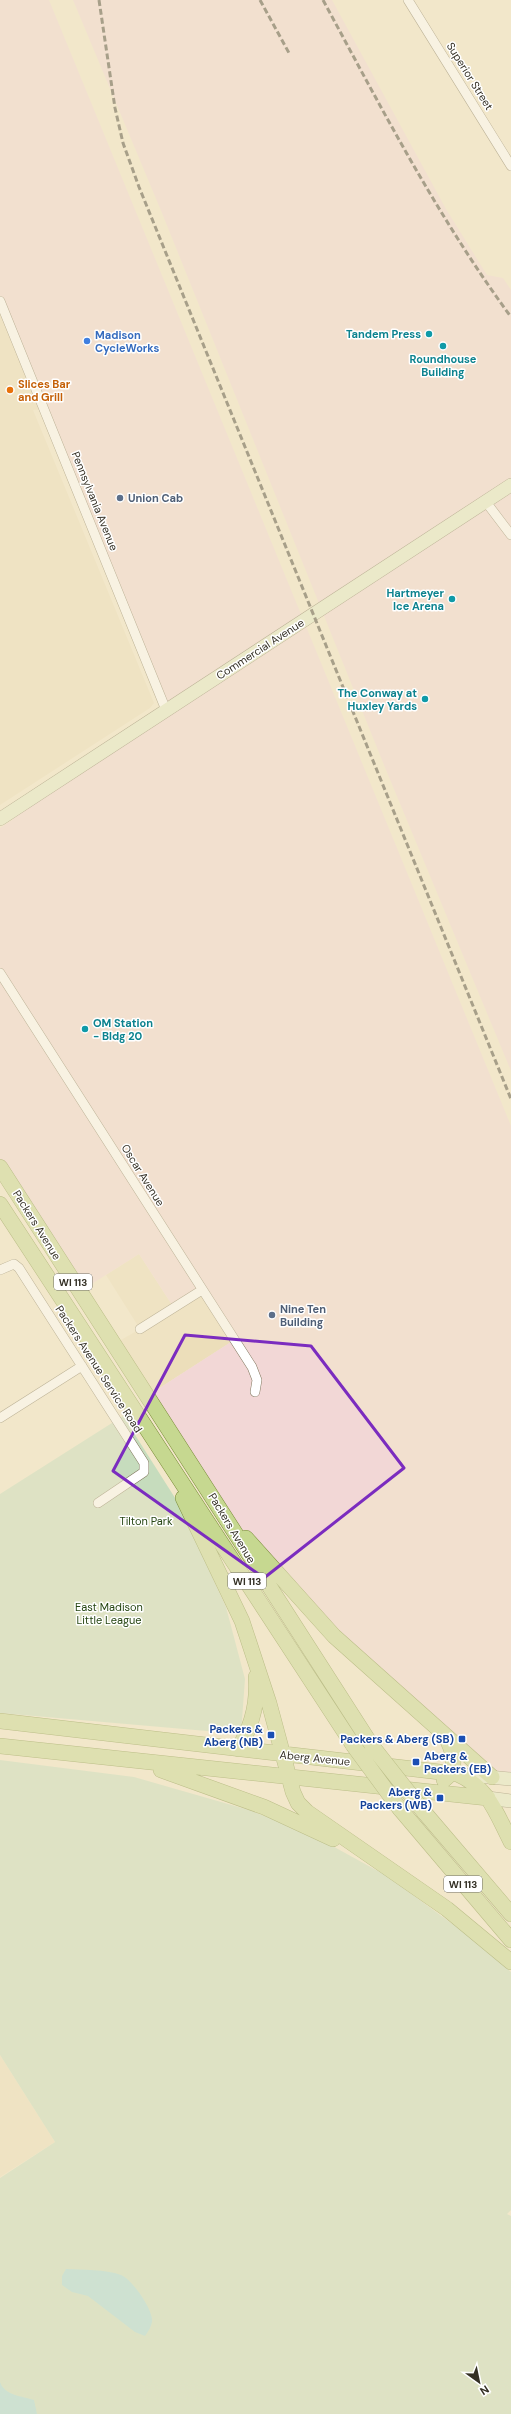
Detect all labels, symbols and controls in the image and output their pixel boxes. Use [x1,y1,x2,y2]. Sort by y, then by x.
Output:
street label: Superior Street [444,40,496,112]
place label: Tandem Press [346,327,421,341]
place label: Madison CycleWorks [95,328,159,355]
marker: Tandem Press [424,329,434,339]
marker: Madison CycleWorks [82,336,92,346]
marker: Roundhouse Building [438,341,448,351]
place label: Roundhouse Building [410,352,477,379]
place label: Slices Bar and Grill [18,377,71,404]
marker: Slices Bar and Grill [5,385,15,395]
street label: Pennsylvania Avenue [69,449,121,553]
place label: Union Cab [128,491,183,505]
marker: Union Cab [115,493,125,503]
place label: Hartmeyer Ice Arena [386,586,444,613]
marker: Hartmeyer Ice Arena [447,594,457,604]
street label: Commercial Avenue [214,615,306,683]
place label: The Conway at Huxley Yards [337,686,417,713]
marker: The Conway at Huxley Yards [420,694,430,704]
place label: OM Station - Bldg 20 [93,1016,153,1043]
marker: OM Station - Bldg 20 [80,1024,90,1034]
street label: Oscar Avenue [118,1141,168,1209]
street label: Packers Avenue [10,1187,64,1263]
road number: WI 113 [54,1274,92,1290]
place label: Nine Ten Building [280,1302,326,1329]
street label: Packers Avenue Service Road [53,1303,145,1435]
marker: Nine Ten Building [267,1310,277,1320]
street label: Packers Avenue [205,1490,259,1566]
park label: Tilton Park [120,1514,173,1528]
road number: WI 113 [228,1573,266,1589]
park label: East Madison Little League [75,1600,143,1627]
place label: Packers & Aberg (NB) [204,1722,263,1749]
marker: Packers & Aberg (NB) [266,1730,276,1740]
place label: Packers & Aberg (SB) [340,1732,454,1746]
marker: Packers & Aberg (SB) [457,1734,467,1744]
street label: Aberg Avenue [279,1747,351,1769]
place label: Aberg & Packers (EB) [424,1749,491,1776]
marker: Aberg & Packers (EB) [411,1757,421,1767]
place label: Aberg & Packers (WB) [360,1785,432,1812]
marker: Aberg & Packers (WB) [435,1793,445,1803]
road number: WI 113 [444,1876,482,1892]
north arrow [459,2362,499,2402]
text: N [477,2382,492,2398]

